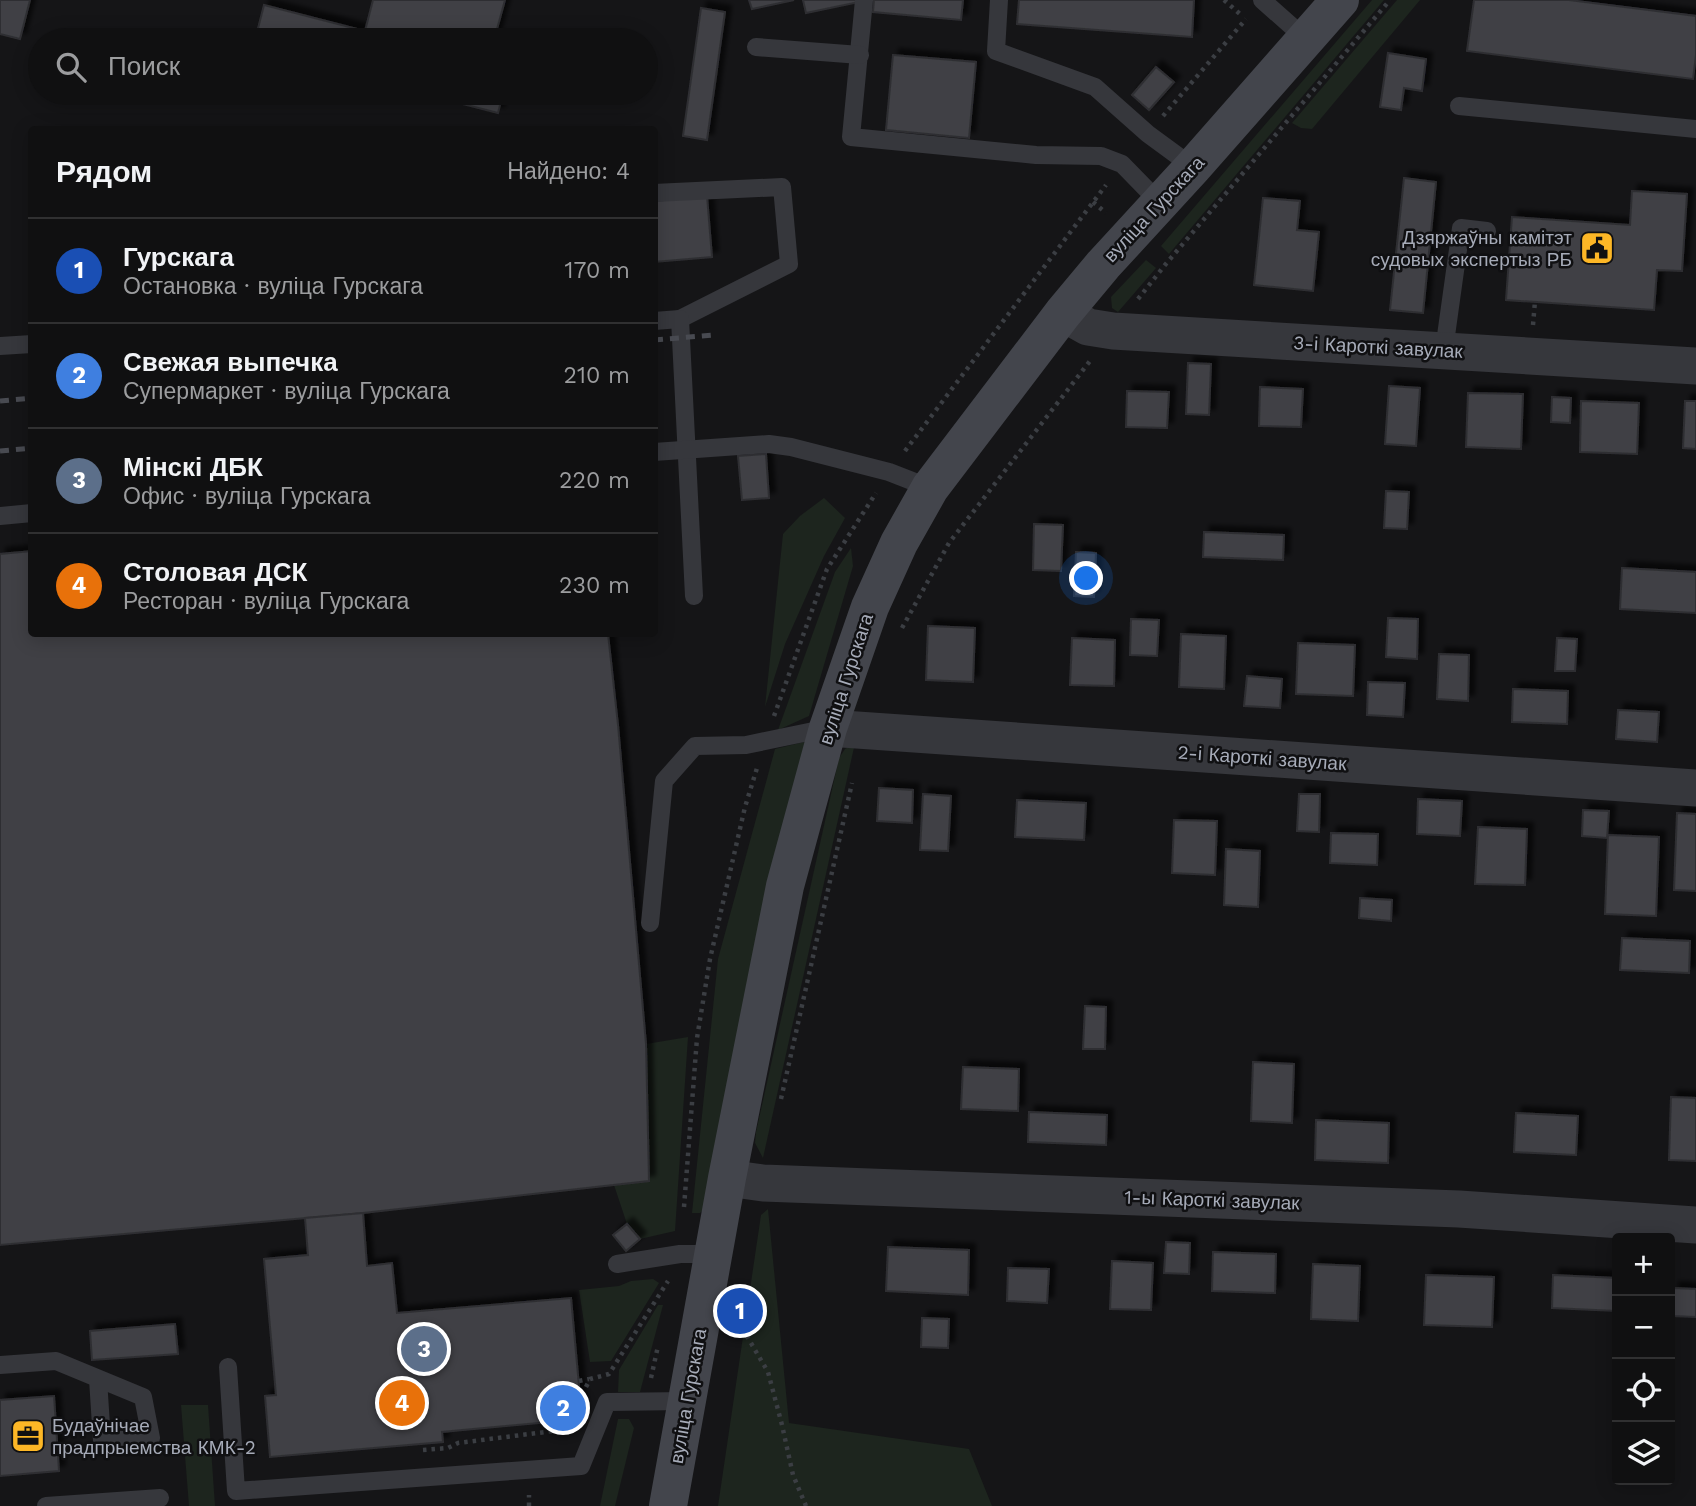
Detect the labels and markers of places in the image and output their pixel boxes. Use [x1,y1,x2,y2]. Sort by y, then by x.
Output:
place label: Дзяржаўны камітэт судовых экспертыз РБ [1371,226,1572,271]
public building icon: Дзяржаўны камітэт судовых экспертыз РБ [1578,229,1616,267]
pin: 1 [717,1285,763,1337]
pin: 3 [401,1323,447,1375]
pin: 4 [379,1377,425,1429]
pin: 2 [540,1382,586,1434]
place label: Будаўнічае прадпрыемства КМК-2 [52,1414,256,1459]
office icon: Будаўнічае прадпрыемства КМК-2 [9,1417,47,1455]

